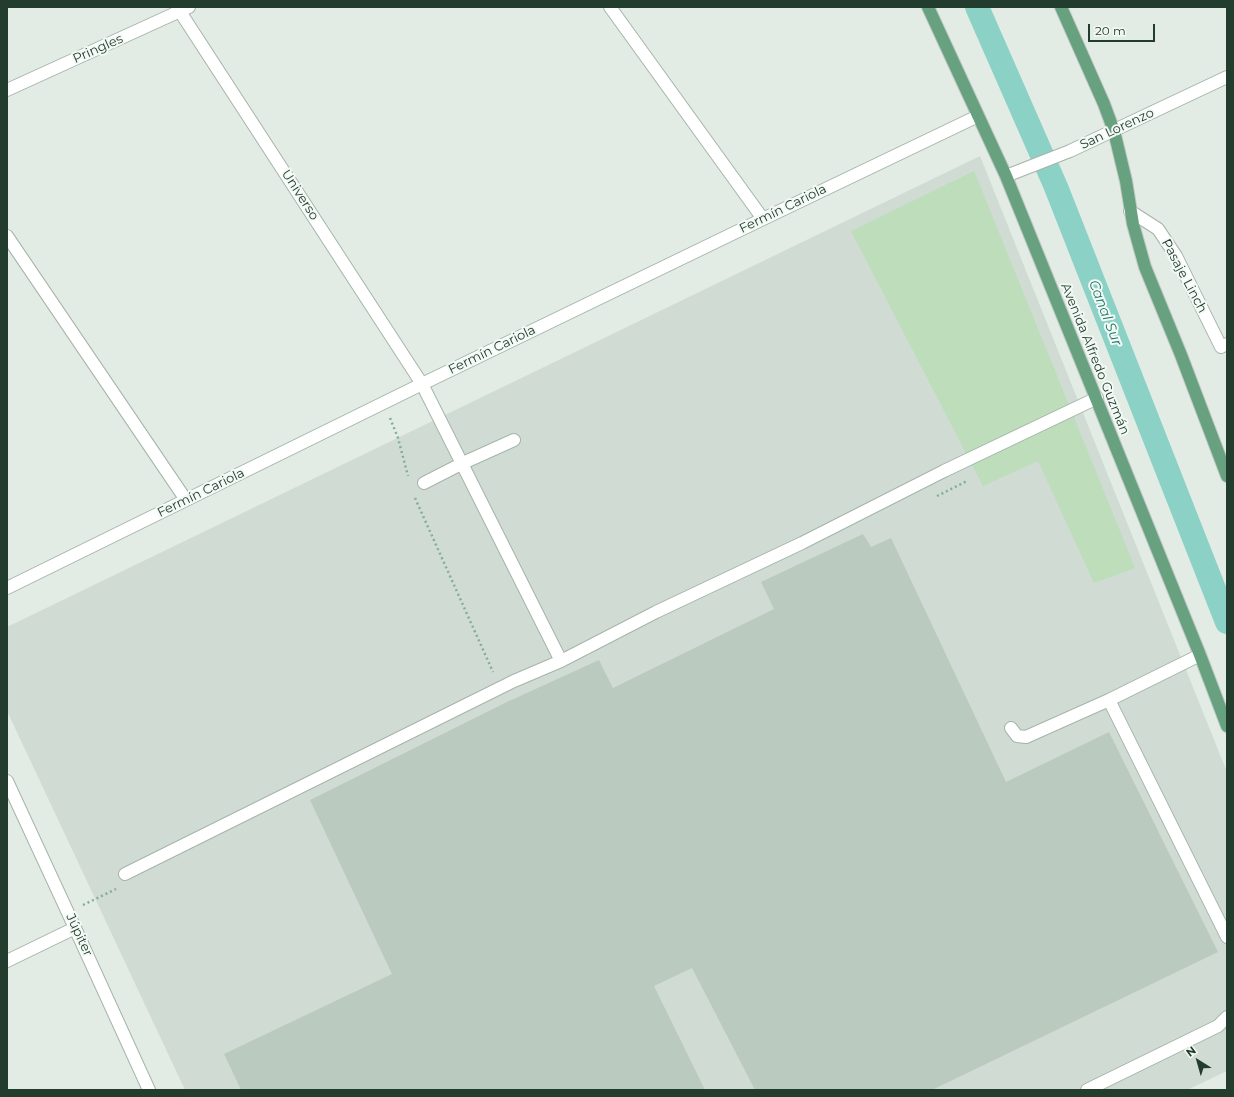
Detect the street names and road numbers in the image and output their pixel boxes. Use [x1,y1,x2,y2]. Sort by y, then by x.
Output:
street label: Pringles [71,31,125,67]
street label: San Lorenzo [1077,105,1157,153]
street label: Universo [278,167,322,223]
street label: Fermín Cariola [737,181,829,237]
street label: Pasaje Linch [1158,236,1210,316]
street label: Avenida Alfredo Guzmán [1057,281,1133,437]
street label: Fermín Cariola [446,322,538,378]
street label: Fermín Cariola [155,465,247,521]
street label: Júpiter [62,911,96,959]

